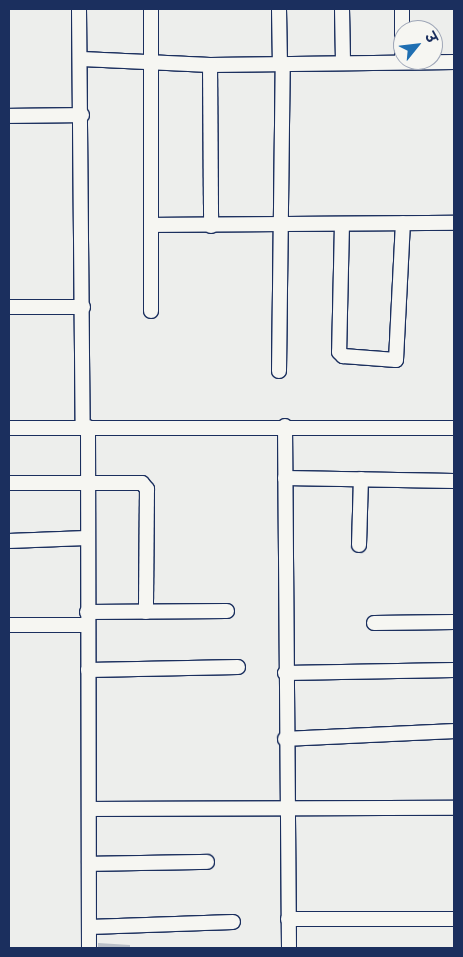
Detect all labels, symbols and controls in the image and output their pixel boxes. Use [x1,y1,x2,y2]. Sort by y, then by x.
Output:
north arrow [393,20,443,70]
text: उ [420,30,440,47]

